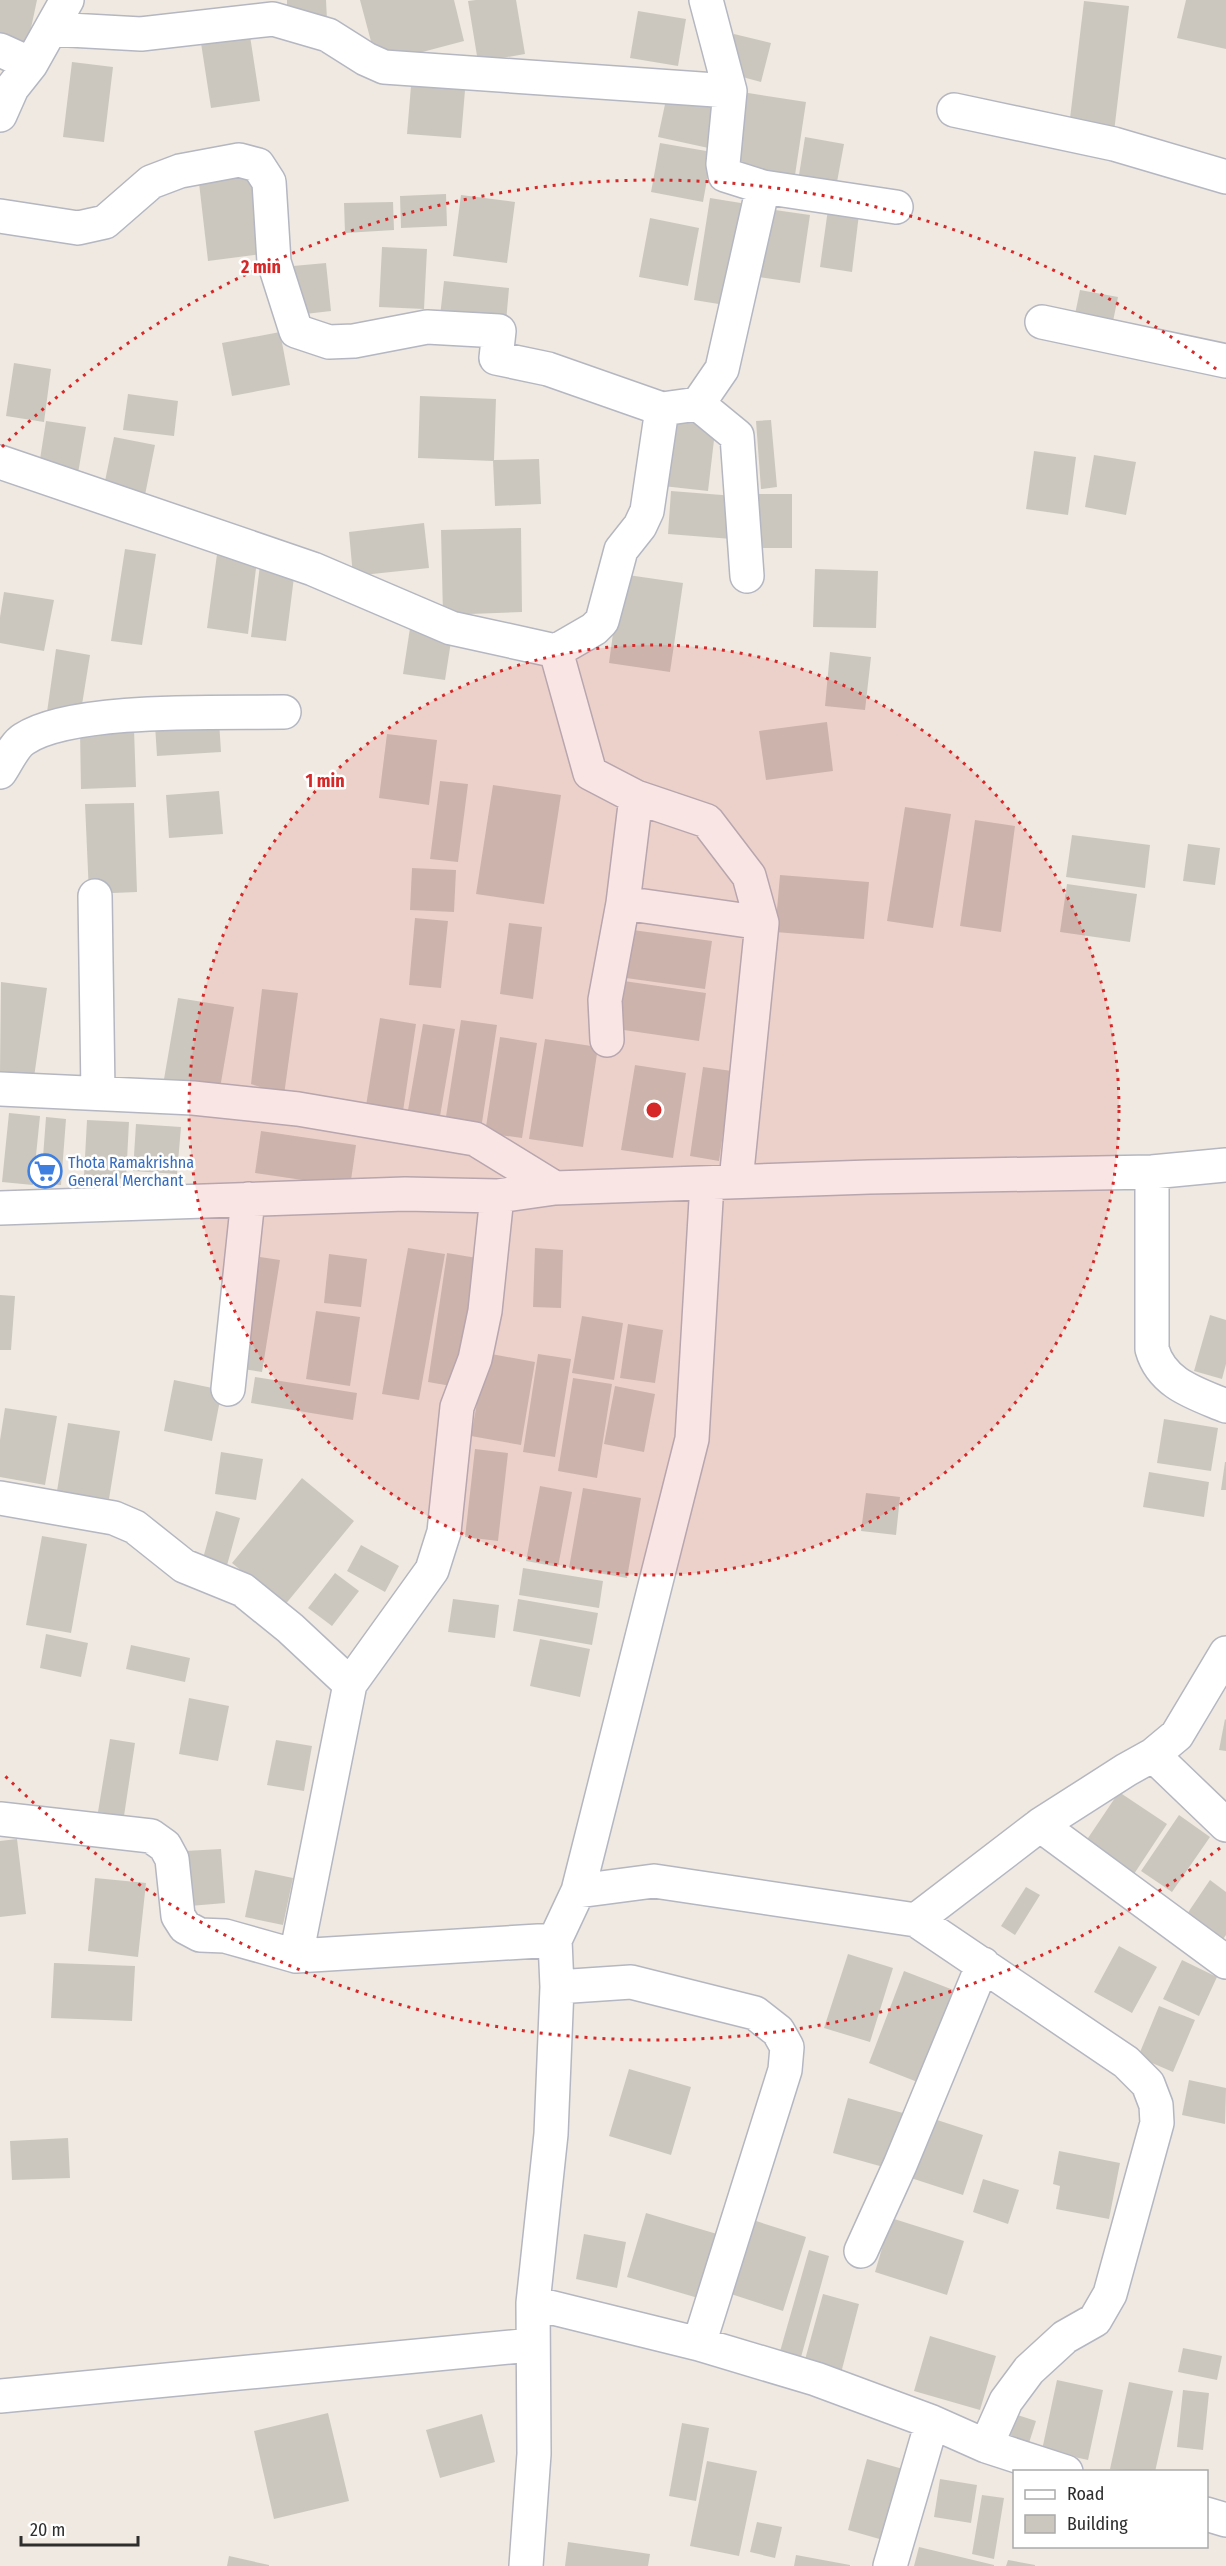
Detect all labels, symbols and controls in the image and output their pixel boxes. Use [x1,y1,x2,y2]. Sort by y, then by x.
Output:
text: 2 min [240,256,281,278]
text: 1 min [305,770,345,792]
centre of rings [644,1100,664,1120]
supermarket icon: Thota Ramakrishna General Merchant [27,1153,63,1189]
place label: Thota Ramakrishna General Merchant [68,1153,194,1190]
legend [1013,2470,1208,2548]
text: Road [1067,2483,1104,2505]
scale bar [21,2509,138,2547]
text: Building [1067,2513,1128,2535]
text: 20 m [30,2519,65,2541]

